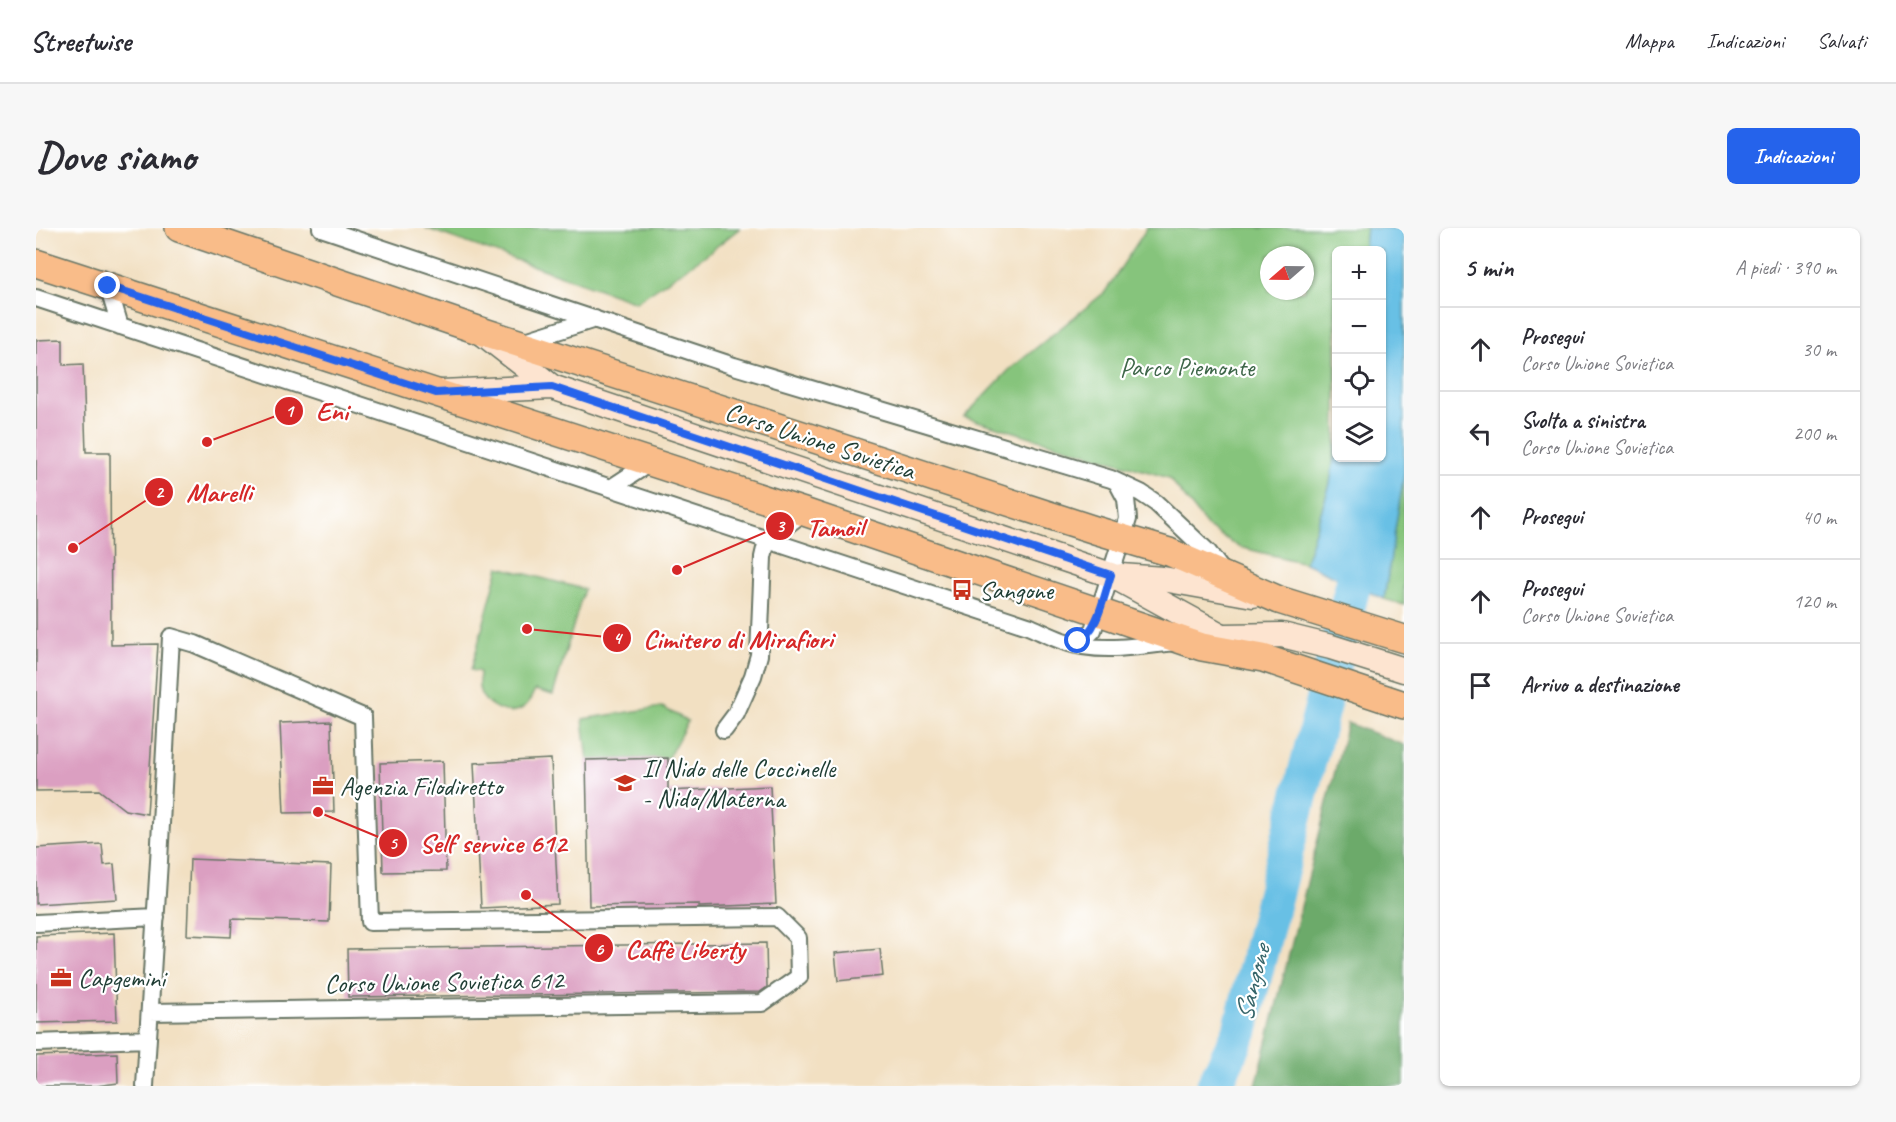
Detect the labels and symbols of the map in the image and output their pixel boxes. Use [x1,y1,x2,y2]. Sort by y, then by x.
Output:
north arrow [1260,246,1314,300]
route end [94,272,120,298]
park label: Parco Piemonte [1120,351,1256,384]
callout: Eni [274,388,360,433]
text: Eni [316,394,352,428]
street label: Corso Unione Sovietica [721,395,921,488]
text: 1 [285,400,295,422]
callout: Marelli [144,469,263,514]
text: Marelli [186,475,255,509]
text: 2 [155,481,165,503]
callout: Tamoil [765,504,876,549]
text: Tamoil [806,510,869,544]
text: 3 [776,515,786,537]
place label: Sangone [979,574,1055,607]
bus stop icon: Sangone [950,578,974,602]
callout: Cimitero di Mirafiori [602,616,845,661]
text: Cimitero di Mirafiori [643,622,836,656]
text: 4 [613,627,623,649]
route start [1064,627,1090,653]
place label: Il Nido delle Coccinelle - Nido/Materna [642,752,837,815]
place label: Agenzia Filodiretto [340,770,505,803]
school or university icon: Il Nido delle Coccinelle - Nido/Materna [613,771,637,795]
office icon: Agenzia Filodiretto [311,774,335,798]
callout: Self service 612 [378,820,578,865]
text: Self service 612 [420,826,569,860]
text: 5 [389,832,399,854]
callout: Caffè Liberty [584,926,757,971]
text: Caffè Liberty [625,932,748,966]
text: 6 [595,938,605,960]
water label: Sangone [1226,938,1279,1024]
place label: Capgemini [78,962,168,995]
street label: Corso Unione Sovietica 612 [324,963,566,1001]
office icon: Capgemini [49,966,73,990]

